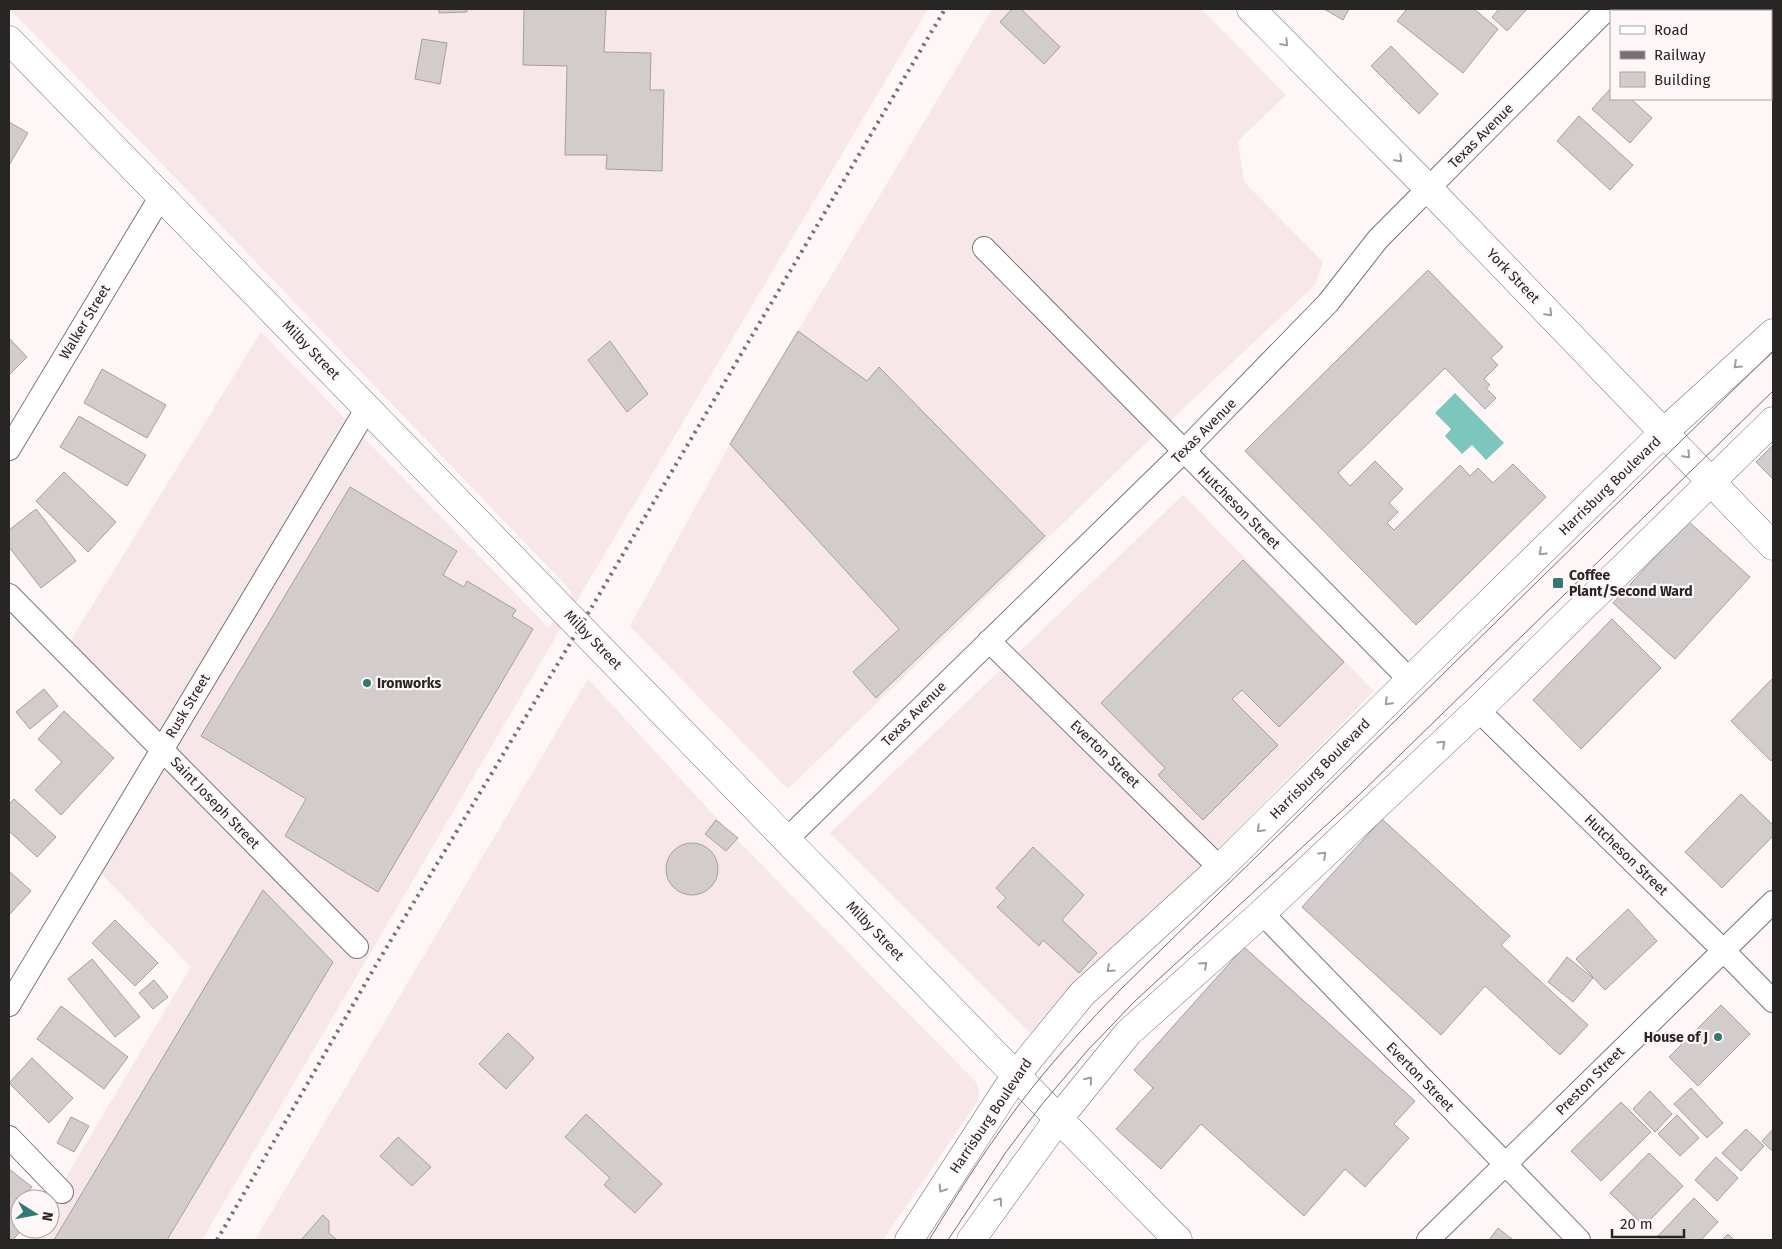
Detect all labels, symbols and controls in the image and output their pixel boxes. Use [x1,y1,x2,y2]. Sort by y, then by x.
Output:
legend [1610,10,1772,100]
text: Road [1654,21,1689,39]
one-way arrow [1279,38,1288,47]
text: Railway [1654,46,1706,64]
text: Building [1654,71,1710,89]
street label: Texas Avenue [1445,100,1517,172]
one-way arrow [1393,153,1402,162]
street label: York Street [1483,245,1544,308]
street label: Walker Street [56,281,115,363]
one-way arrow [1543,307,1552,316]
street label: Milby Street [279,317,344,384]
one-way arrow [1734,360,1743,369]
street label: Texas Avenue [1168,395,1240,467]
street label: Harrisburg Boulevard [1555,433,1665,539]
one-way arrow [1681,449,1690,458]
street label: Hutcheson Street [1194,463,1284,553]
one-way arrow [1538,546,1547,555]
place label: Coffee Plant/Second Ward [1569,567,1693,600]
marker: Coffee Plant/Second Ward [1551,576,1565,590]
street label: Milby Street [561,607,626,674]
street label: Rusk Street [162,670,214,741]
place label: Ironworks [377,675,441,692]
marker: Ironworks [361,677,373,689]
street label: Texas Avenue [878,678,950,750]
one-way arrow [1385,696,1394,705]
street label: Harrisburg Boulevard [1266,715,1374,823]
street label: Everton Street [1067,717,1144,792]
one-way arrow [1436,741,1445,750]
street label: Saint Joseph Street [167,754,264,853]
street label: Hutcheson Street [1581,811,1672,900]
one-way arrow [1257,823,1266,832]
one-way arrow [1318,852,1327,861]
street label: Milby Street [843,898,908,965]
one-way arrow [1198,962,1207,971]
one-way arrow [1106,963,1115,972]
place label: House of J [1644,1029,1708,1046]
marker: House of J [1712,1031,1724,1043]
street label: Everton Street [1383,1039,1458,1116]
street label: Preston Street [1552,1043,1628,1119]
street label: Harrisburg Boulevard [946,1055,1036,1177]
one-way arrow [1084,1077,1093,1086]
one-way arrow [939,1184,949,1193]
north arrow [10,1189,60,1239]
one-way arrow [994,1198,1002,1207]
scale bar [1612,1206,1684,1238]
text: N [38,1210,57,1223]
text: 20 m [1620,1215,1653,1233]

